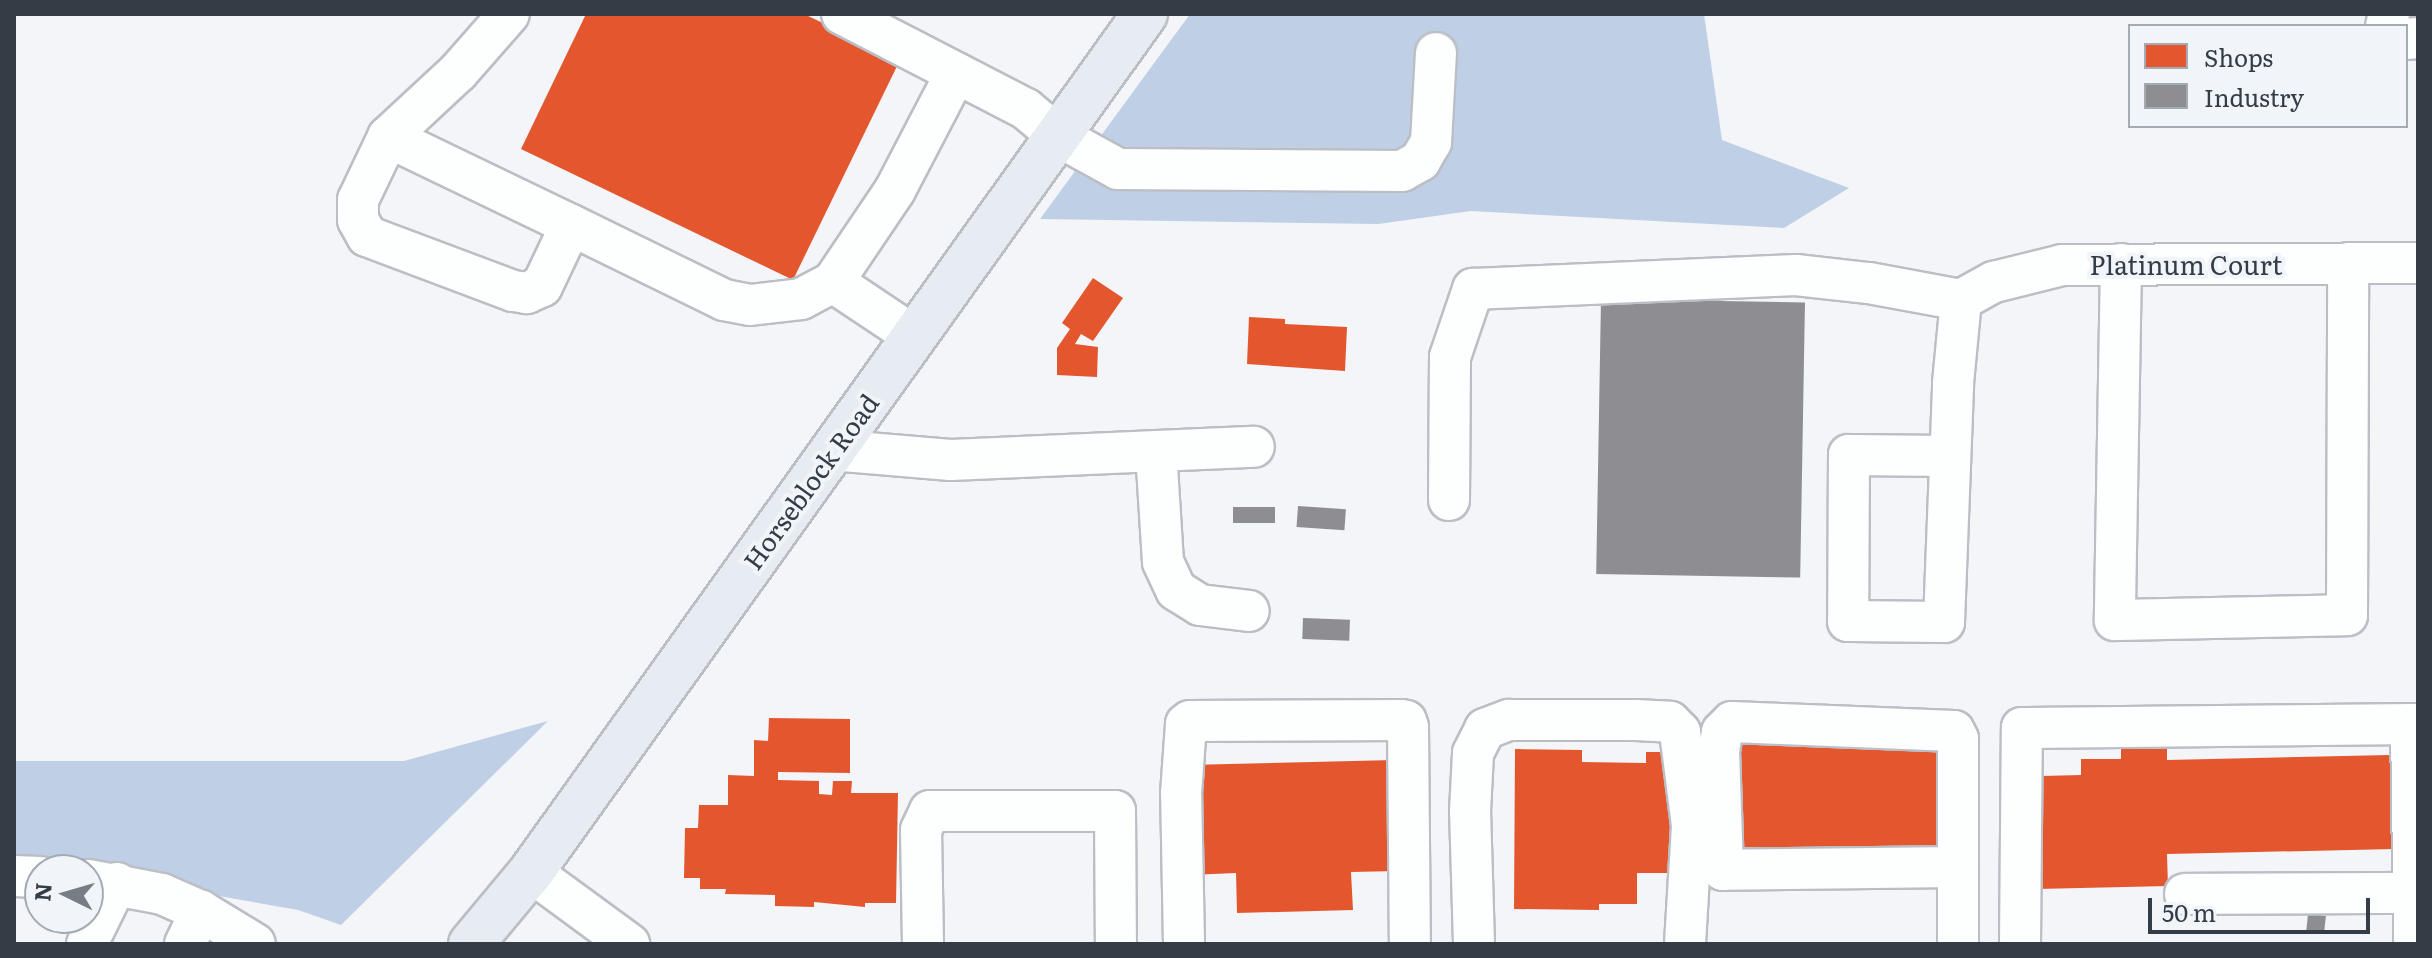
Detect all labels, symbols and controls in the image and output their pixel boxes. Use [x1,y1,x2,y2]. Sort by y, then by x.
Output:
legend [2128,24,2408,128]
text: Shops [2204,39,2273,74]
text: Industry [2204,79,2304,114]
street label: Platinum Court [2090,248,2282,280]
street label: Horseblock Road [736,387,884,575]
north arrow [24,854,104,934]
text: N [24,881,59,903]
scale bar [2152,882,2374,932]
text: 50 m [2162,894,2216,929]

